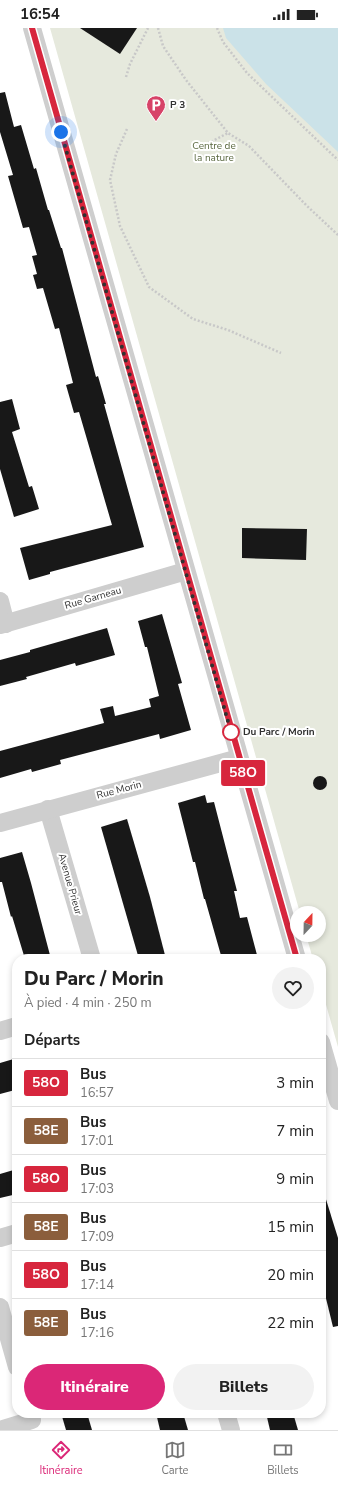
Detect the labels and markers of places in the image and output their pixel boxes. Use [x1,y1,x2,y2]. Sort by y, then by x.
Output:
parking icon: P 3 [145,94,167,122]
place label: P 3 [170,98,185,112]
marker: Du Parc / Morin [222,723,240,741]
place label: Du Parc / Morin [243,725,315,739]

